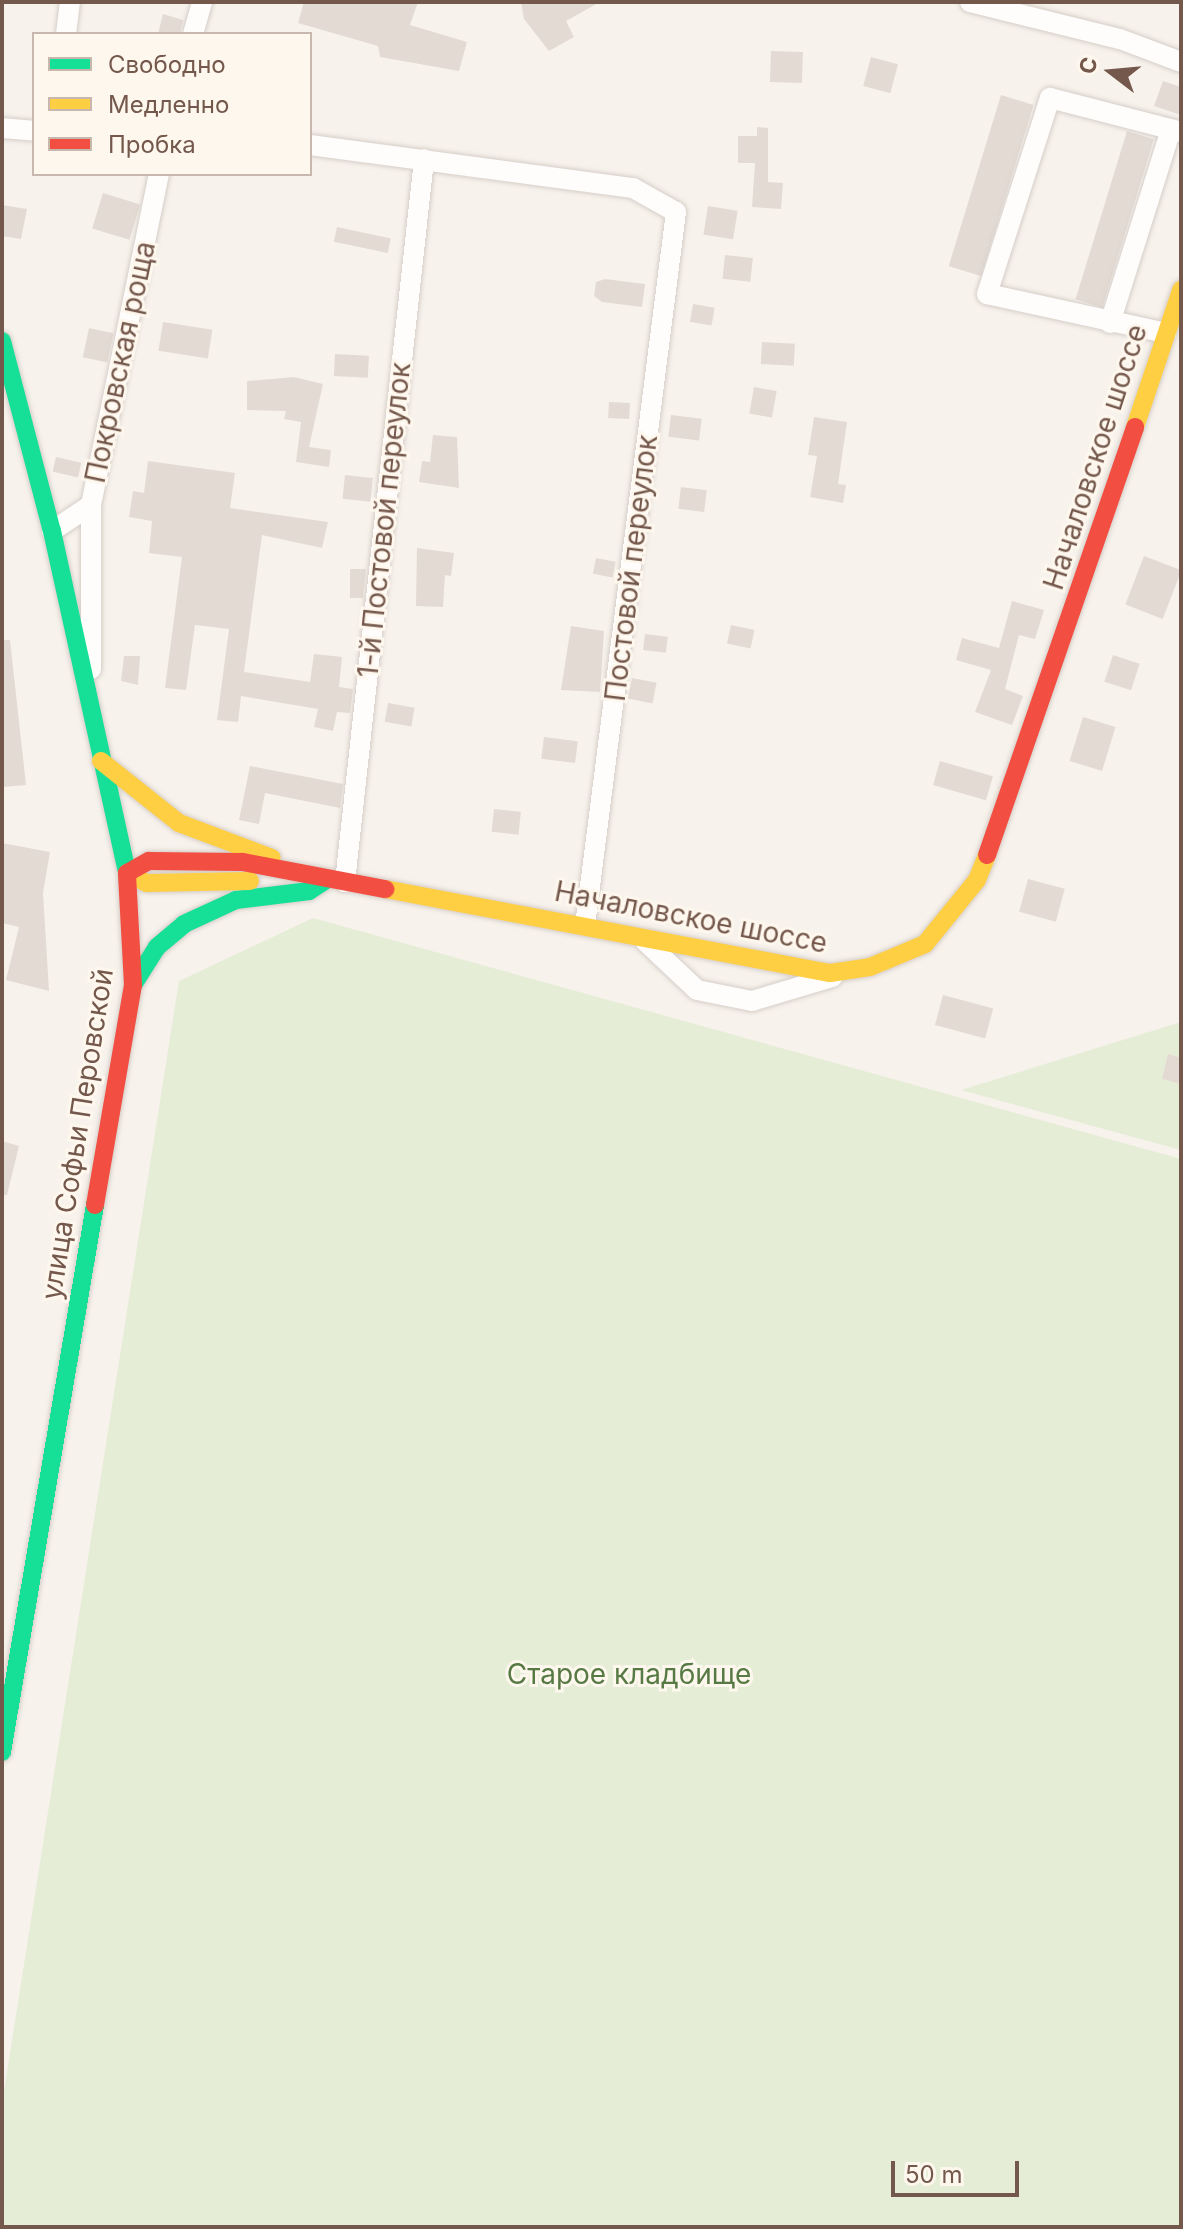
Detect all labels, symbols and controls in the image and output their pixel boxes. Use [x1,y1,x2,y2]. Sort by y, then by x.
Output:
legend [32,32,312,176]
north arrow [1071,32,1151,112]
text: Свободно [108,50,226,79]
text: С [1073,54,1103,77]
text: Медленно [108,90,229,119]
text: Пробка [108,130,196,159]
street label: Покровская роща [78,238,162,486]
street label: Началовское шоссе [1036,320,1154,594]
street label: 1-й Постовой переулок [351,361,417,679]
street label: Постовой переулок [598,433,664,703]
street label: Началовское шоссе [552,874,830,960]
street label: улица Софьи Перовской [34,966,120,1302]
park label: Старое кладбище [507,1657,751,1691]
scale bar [895,2145,1023,2195]
text: 50 m [905,2160,963,2189]

